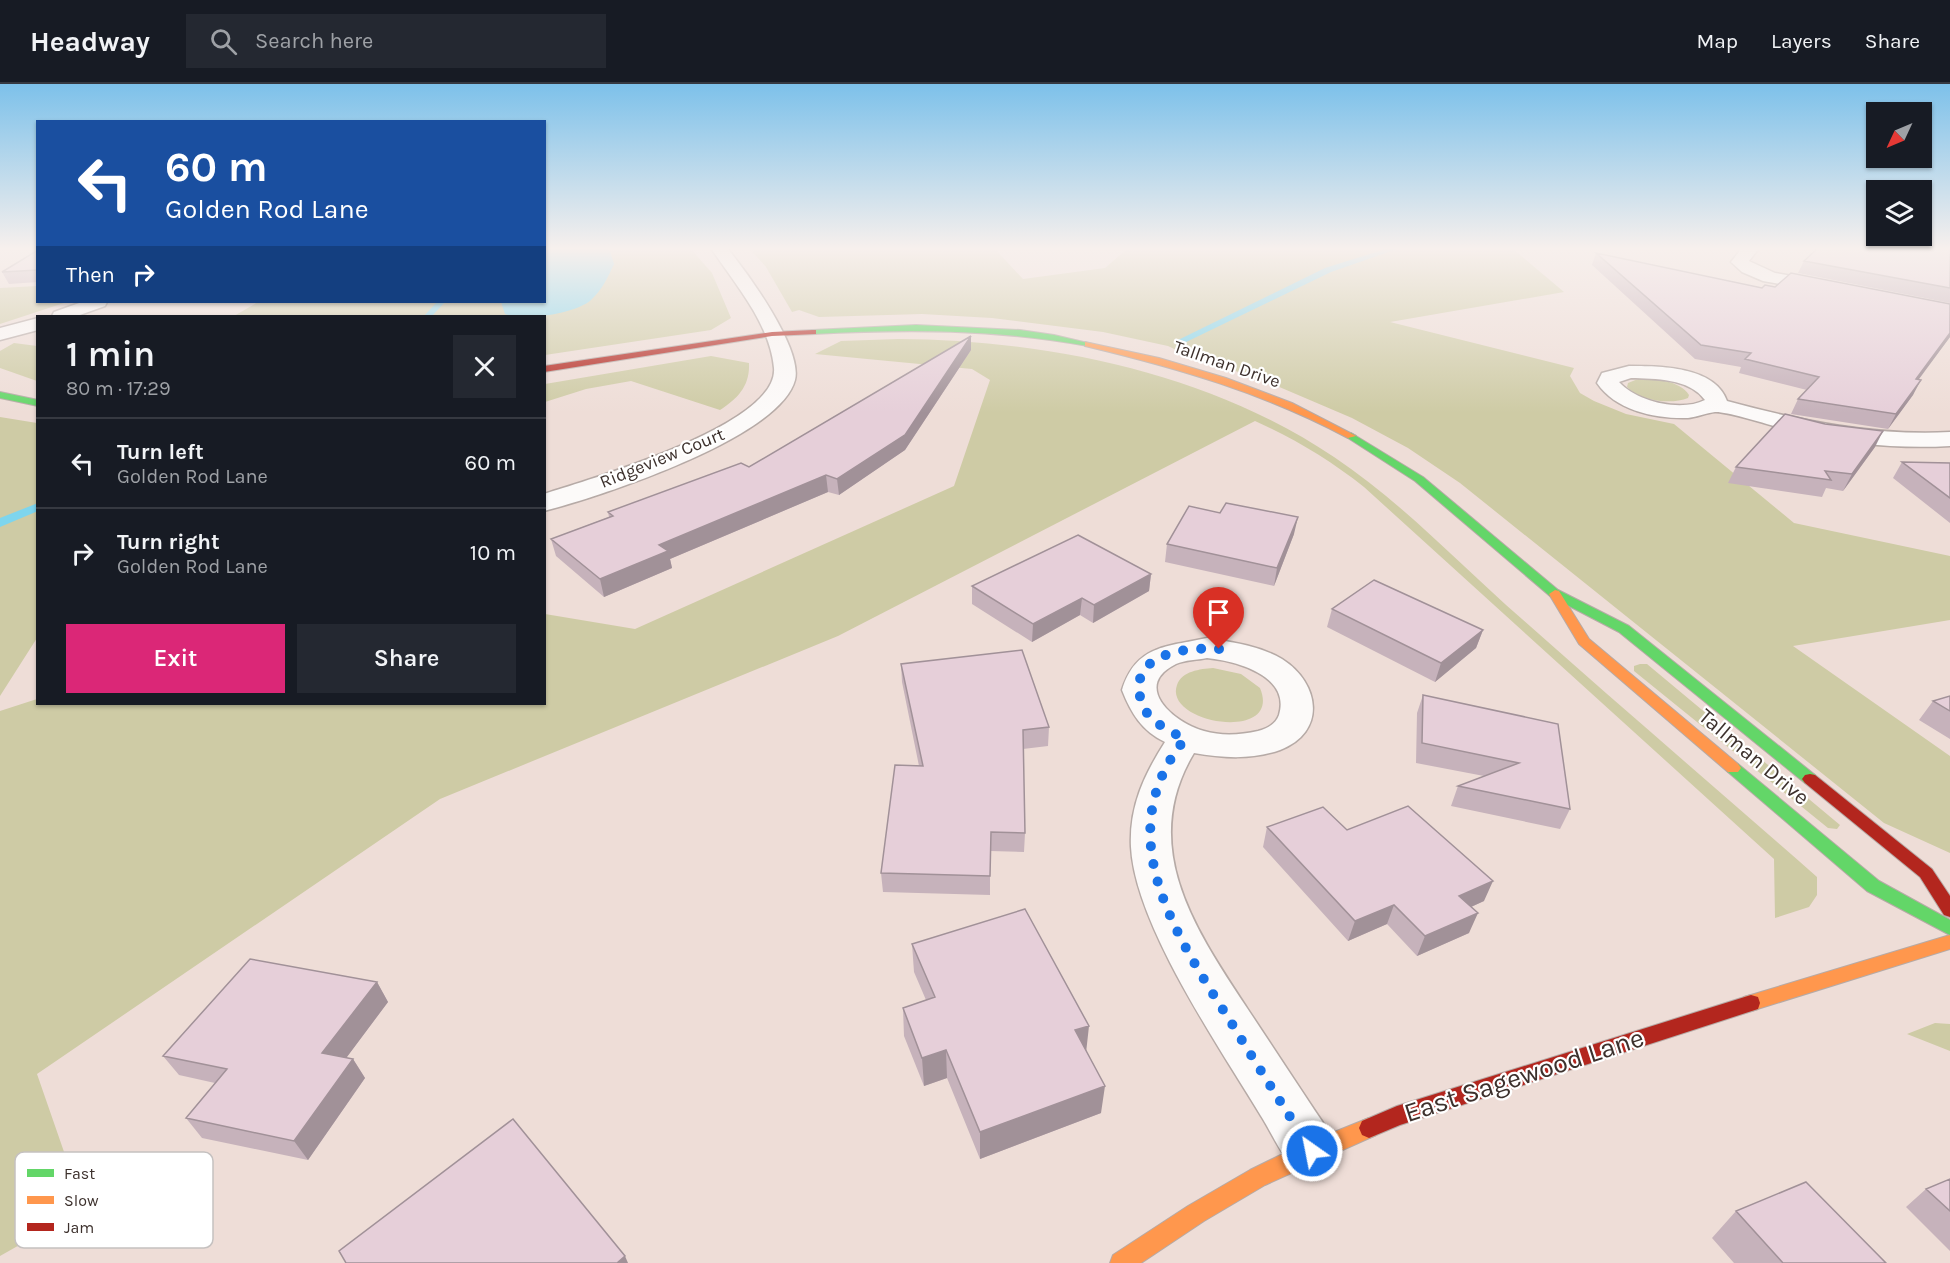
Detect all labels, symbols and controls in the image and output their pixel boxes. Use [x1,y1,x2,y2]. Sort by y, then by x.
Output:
search box [186,14,606,68]
text: Headway [30,25,150,58]
icon: search [207,25,240,58]
text: Search here [255,28,373,54]
text: Map [1696,29,1738,53]
text: Layers [1771,29,1832,53]
text: Share [1865,29,1920,53]
north arrow [1866,102,1932,168]
map controls [1866,102,1932,246]
text: 60 m [165,142,268,192]
icon: left [66,144,144,222]
button: layers [1866,180,1932,246]
text: Golden Rod Lane [165,193,369,225]
icon: right [127,258,160,291]
text: Then [66,262,115,288]
text: 1 min [66,333,155,375]
button: close [453,335,516,398]
street label: Tallman Drive [1171,335,1283,393]
text: 80 m · 17:29 [66,377,171,400]
street label: Ridgeview Court [596,423,728,493]
text: Turn left [117,439,204,465]
icon: left [66,447,99,480]
text: 60 m [465,450,516,476]
text: Golden Rod Lane [117,465,268,488]
text: Turn right [117,529,220,555]
icon: right [66,537,99,570]
text: 10 m [470,540,516,566]
text: Golden Rod Lane [117,555,268,578]
pin [1193,587,1244,649]
icon: arrive [1202,596,1235,629]
button: Exit [66,624,285,693]
button: Share [297,624,516,693]
street label: Tallman Drive [1694,703,1814,811]
street label: East Sagewood Lane [1400,1021,1648,1129]
position arrow [1280,1119,1344,1183]
legend [15,1152,213,1248]
text: Fast [64,1164,95,1183]
text: Slow [64,1191,99,1210]
text: Jam [64,1218,94,1237]

